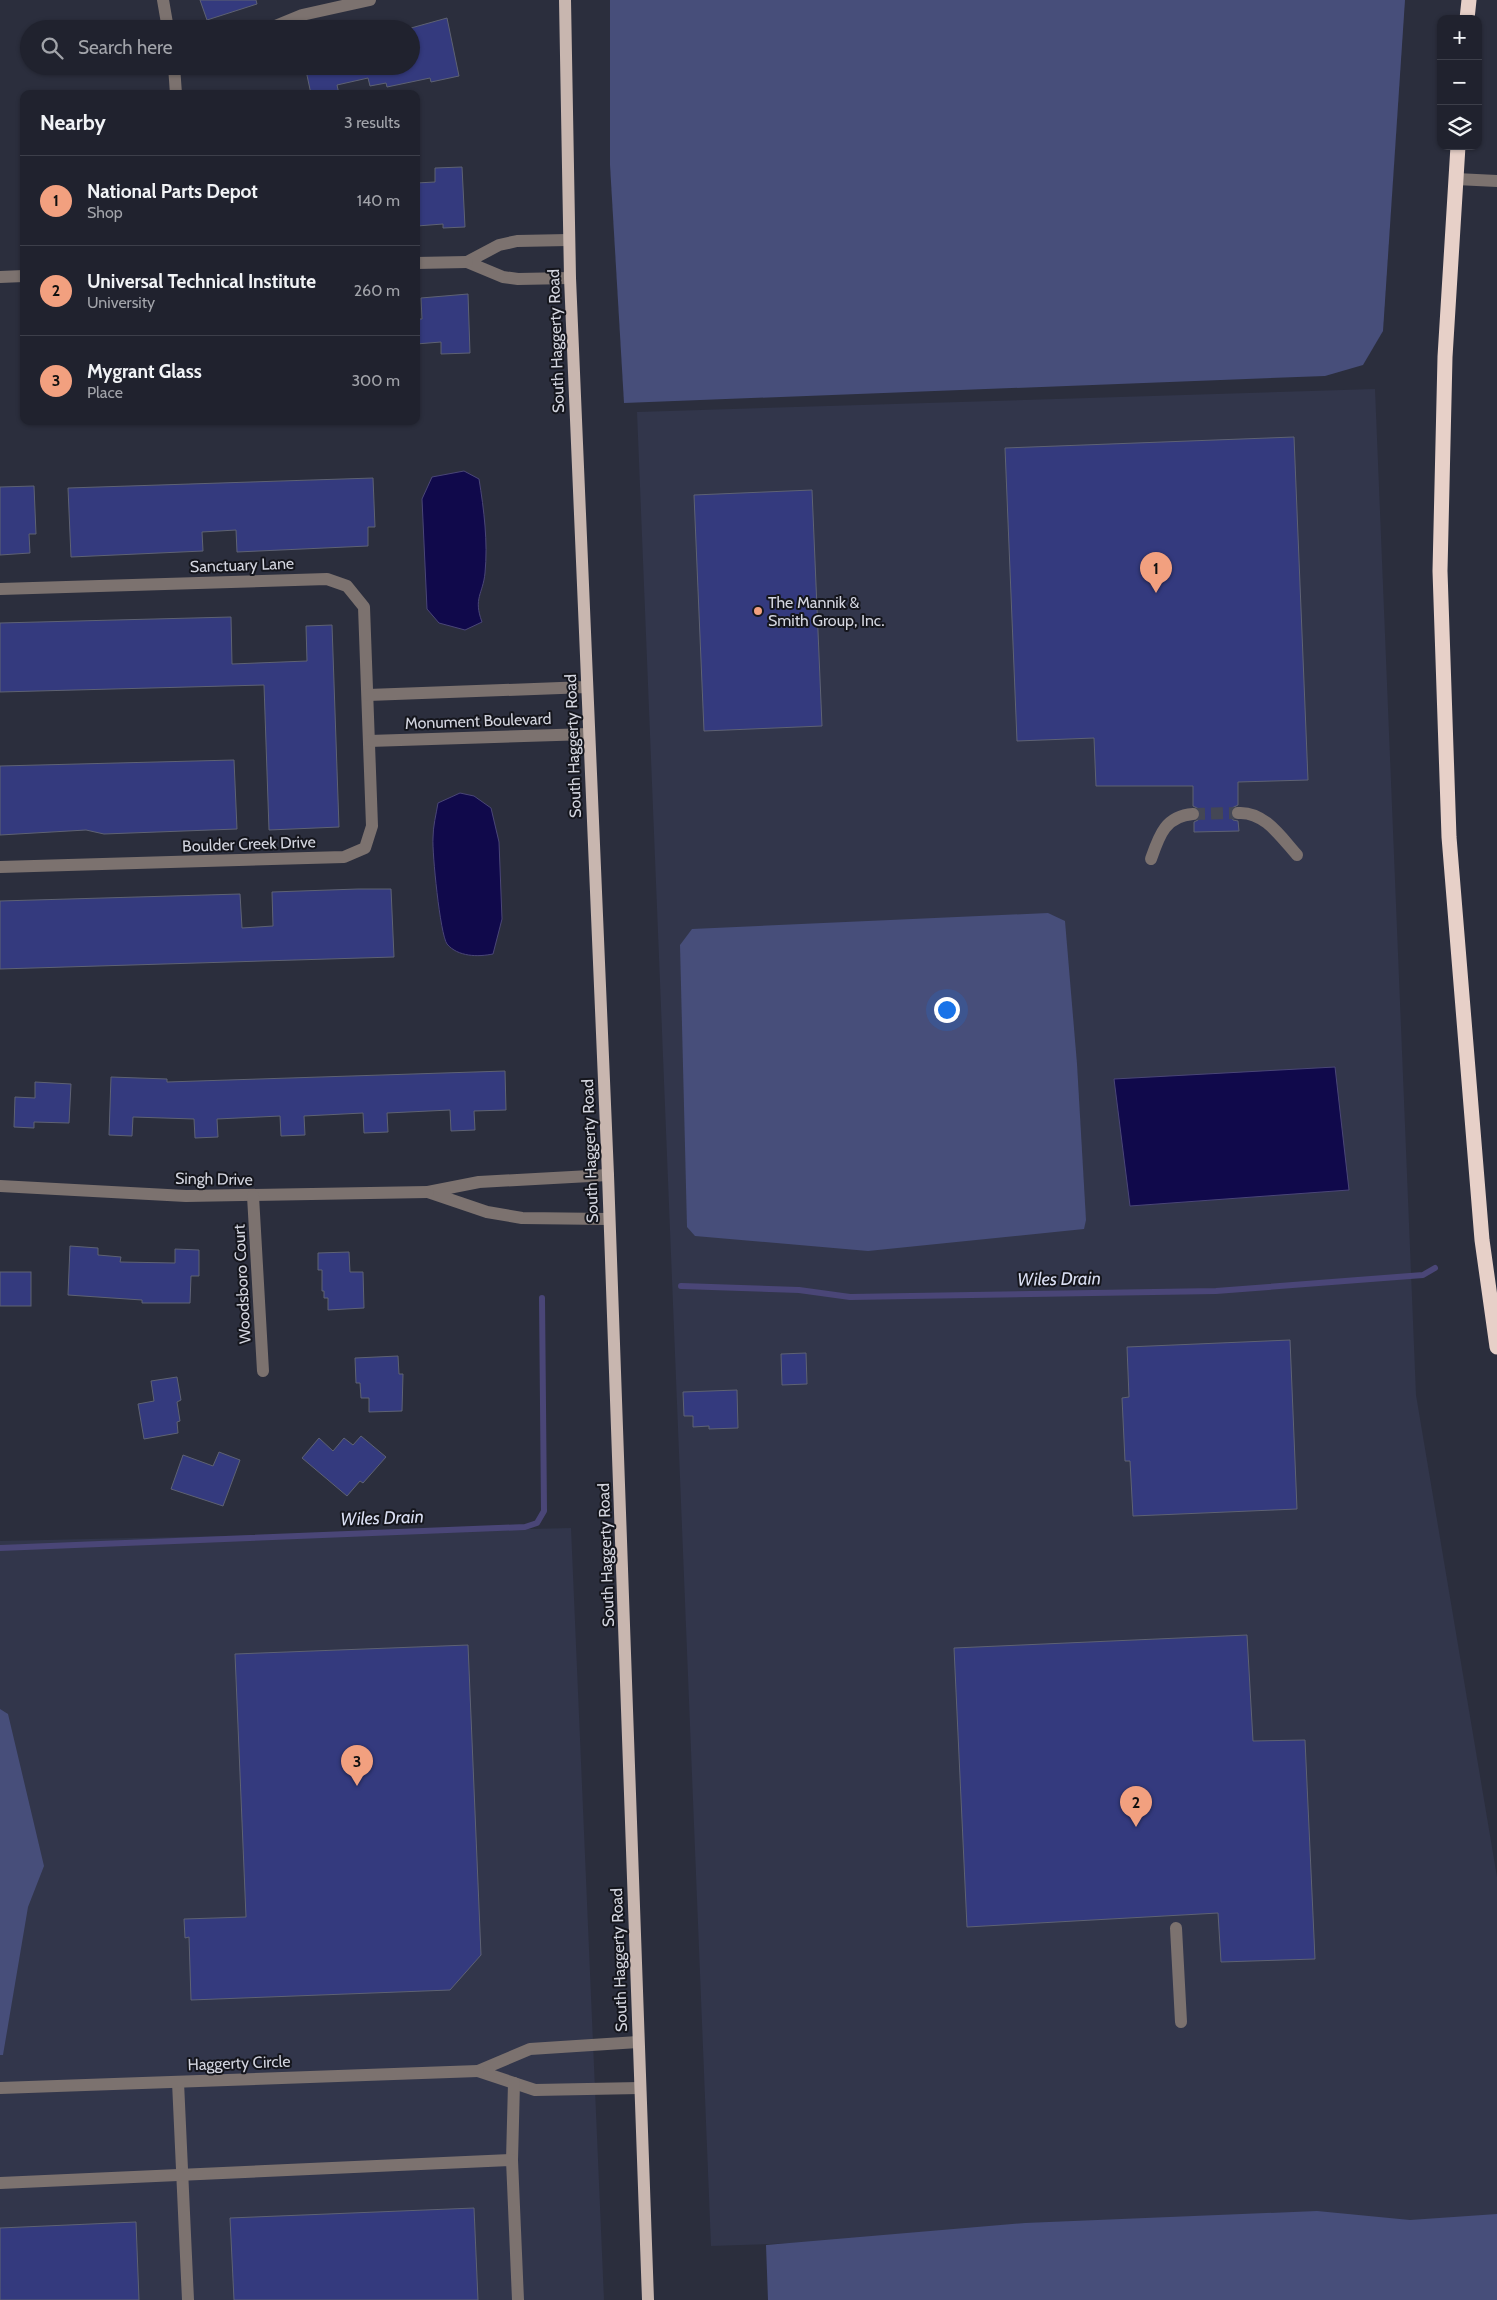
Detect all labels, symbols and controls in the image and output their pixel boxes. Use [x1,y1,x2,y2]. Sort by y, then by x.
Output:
map controls [1437,15,1482,150]
button: + [1437,15,1482,60]
search box [20,20,420,75]
icon: search [38,34,66,62]
text: Search here [78,36,172,59]
button: − [1437,60,1482,105]
button: layers [1437,105,1482,150]
text: Nearby [40,110,106,135]
text: 3 results [344,113,400,132]
text: National Parts Depot [87,180,258,203]
text: 1 [53,191,59,210]
text: 140 m [357,191,400,210]
text: Shop [87,203,123,222]
street label: South Haggerty Road [544,269,568,413]
text: Universal Technical Institute [87,270,316,293]
text: 2 [52,281,60,300]
text: 260 m [354,281,400,300]
text: University [87,293,155,312]
text: Mygrant Glass [87,360,202,383]
text: 3 [52,371,60,390]
text: 300 m [351,371,400,390]
text: Place [87,383,123,402]
pin: 1 [1140,552,1172,593]
street label: Sanctuary Lane [190,554,294,576]
place label: The Mannik & Smith Group, Inc. [768,593,884,630]
marker: The Mannik & Smith Group, Inc. [752,605,764,617]
street label: South Haggerty Road [561,674,585,818]
street label: Monument Boulevard [404,709,552,733]
street label: Boulder Creek Drive [182,832,316,856]
your location [934,997,960,1023]
street label: South Haggerty Road [578,1079,602,1223]
street label: Singh Drive [175,1169,253,1189]
street label: Woodsboro Court [229,1223,255,1344]
water label: Wiles Drain [1017,1267,1101,1291]
street label: South Haggerty Road [594,1483,618,1627]
water label: Wiles Drain [340,1506,424,1530]
pin: 3 [341,1745,373,1786]
pin: 2 [1120,1786,1152,1827]
street label: South Haggerty Road [607,1888,631,2032]
street label: Haggerty Circle [187,2052,291,2074]

